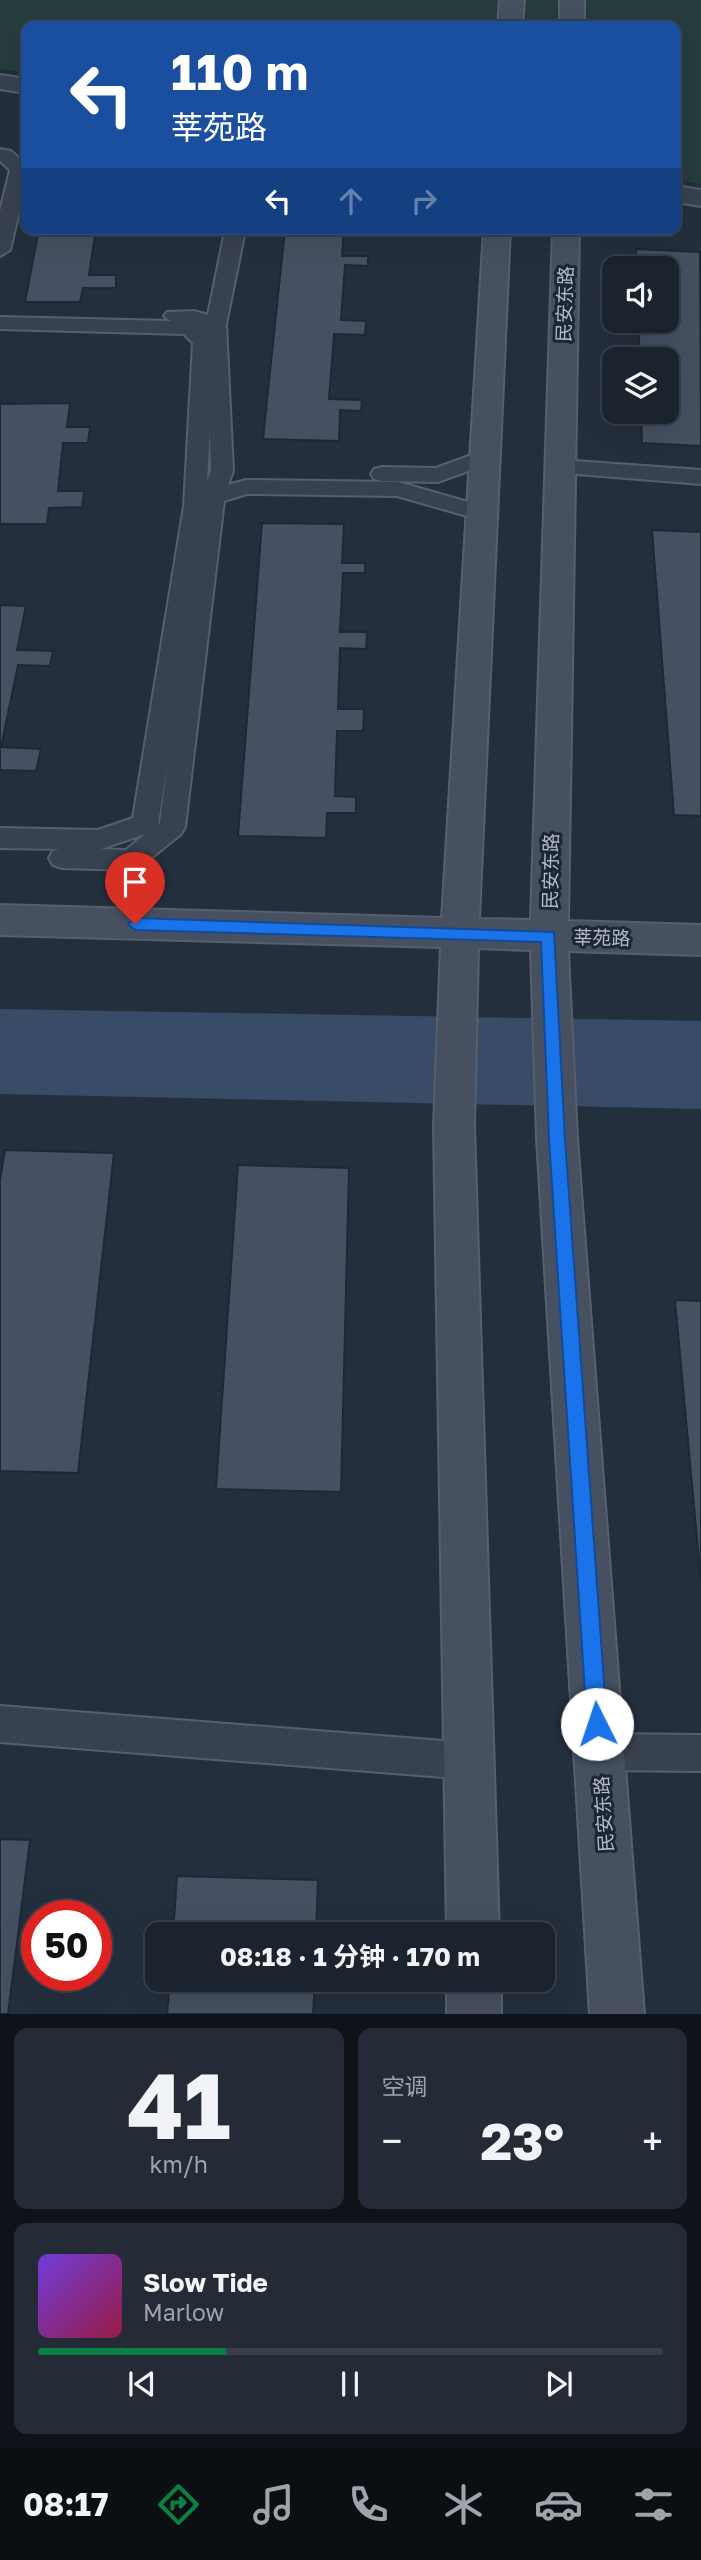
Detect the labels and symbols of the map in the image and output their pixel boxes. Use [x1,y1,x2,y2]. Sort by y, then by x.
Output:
street label: 民安东路 [551,266,577,342]
street label: 民安东路 [538,833,562,909]
pin [105,852,165,924]
street label: 莘苑路 [573,925,631,949]
position arrow [560,1687,634,1761]
street label: 民安东路 [589,1775,617,1853]
speed limit sign: 50 [21,1900,112,1991]

